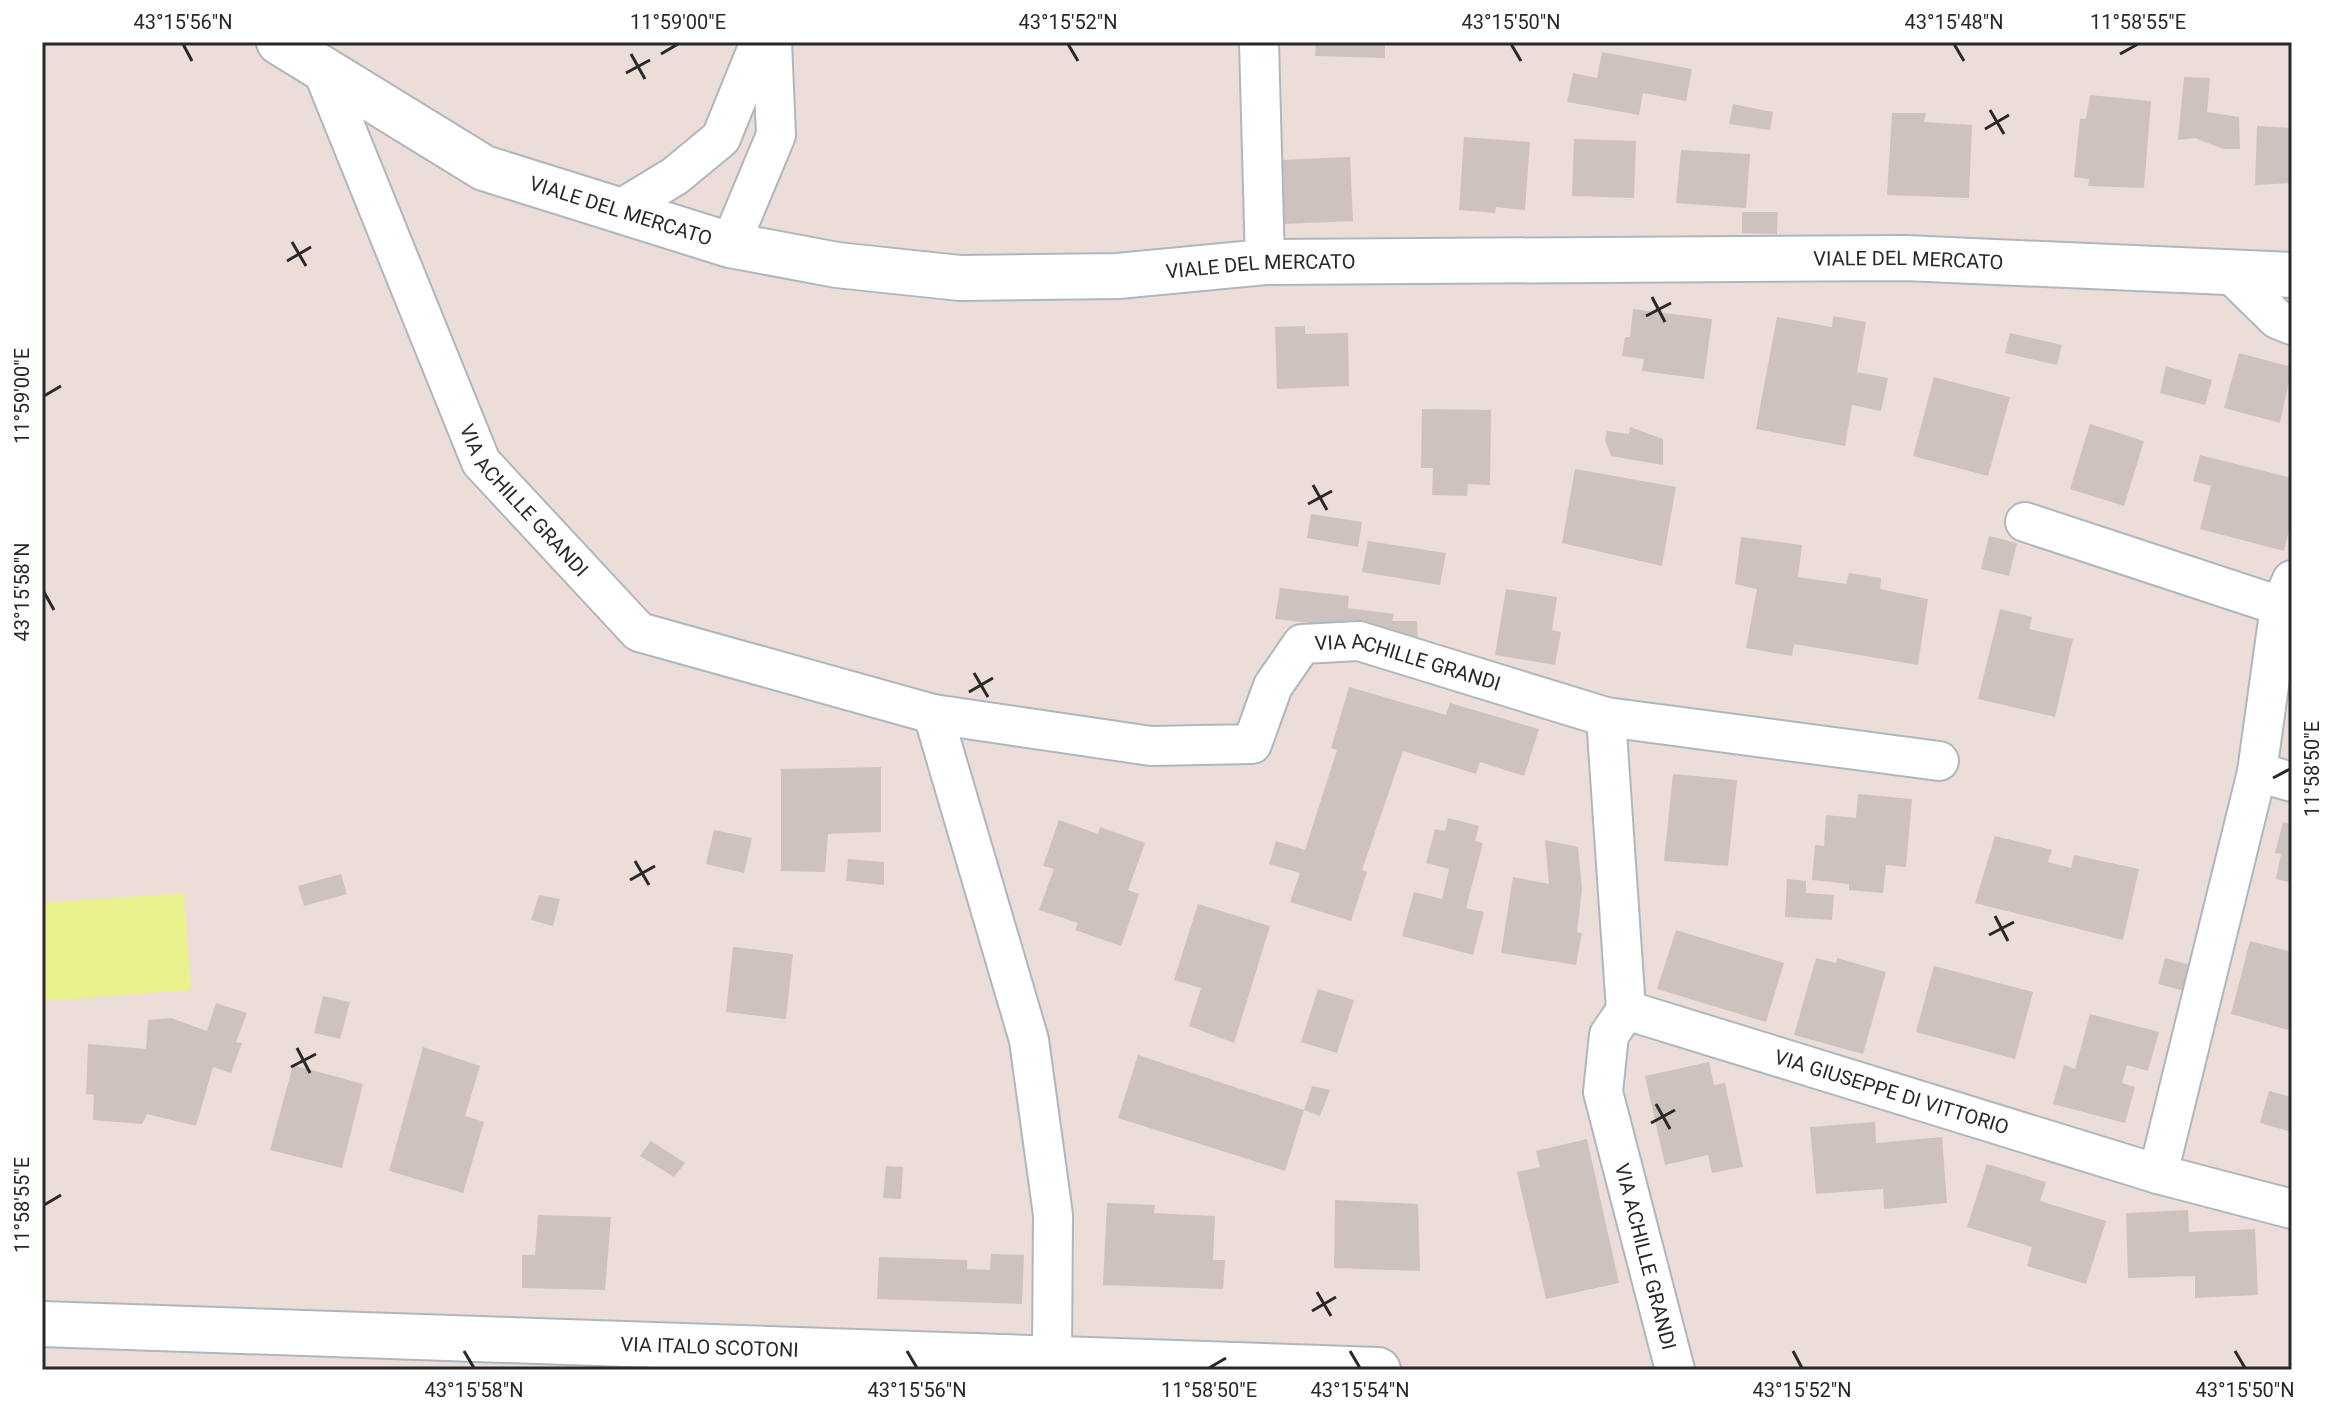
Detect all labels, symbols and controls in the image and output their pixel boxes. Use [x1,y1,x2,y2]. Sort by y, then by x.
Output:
text: 43°15'56"N [133,10,233,34]
text: 11°59'00"E [630,10,726,34]
text: 43°15'52"N [1018,10,1118,34]
text: 43°15'50"N [1461,10,1561,34]
text: 43°15'48"N [1904,10,2004,34]
text: 11°58'55"E [2090,10,2186,34]
street label: VIALE DEL MERCATO [526,171,715,251]
street label: VIALE DEL MERCATO [1813,246,2004,274]
street label: VIALE DEL MERCATO [1165,249,1356,283]
text: 11°59'00"E [10,348,34,444]
street label: VIA ACHILLE GRANDI [455,421,593,581]
text: 43°15'58"N [10,542,34,642]
street label: VIA ACHILLE GRANDI [1314,629,1504,696]
text: 11°58'50"E [2300,721,2324,817]
street label: VIA GIUSEPPE DI VITTORIO [1772,1045,2012,1139]
text: 11°58'55"E [10,1157,34,1253]
street label: VIA ACHILLE GRANDI [1610,1161,1681,1352]
street label: VIA ITALO SCOTONI [620,1332,799,1362]
text: 43°15'58"N [424,1378,524,1402]
text: 43°15'56"N [867,1378,967,1402]
text: 11°58'50"E [1161,1378,1257,1402]
text: 43°15'54"N [1310,1378,1410,1402]
text: 43°15'52"N [1752,1378,1852,1402]
text: 43°15'50"N [2195,1378,2295,1402]

